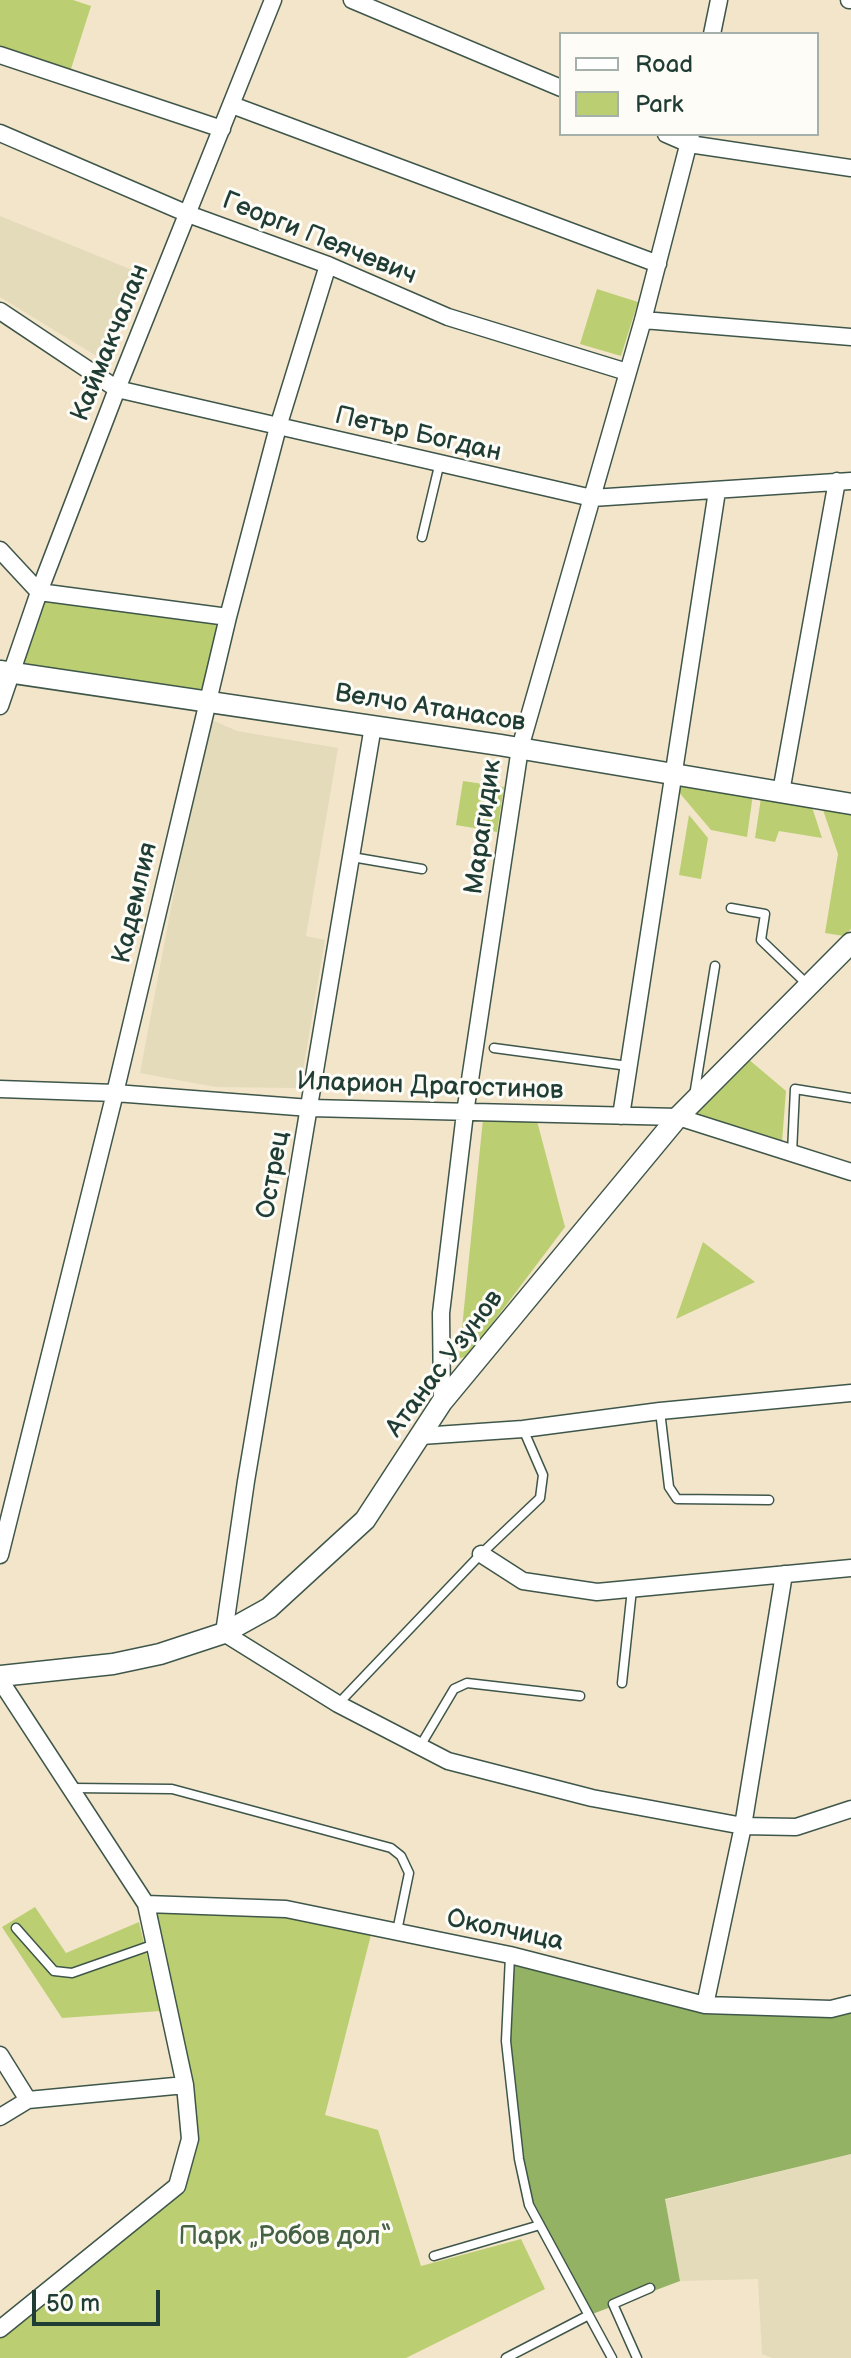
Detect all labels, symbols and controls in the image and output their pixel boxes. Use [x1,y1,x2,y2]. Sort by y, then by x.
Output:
legend [559,32,819,136]
text: Road [635,50,693,79]
text: Park [635,90,683,119]
street label: Георги Пеячевич [217,186,421,292]
street label: Каймакчалан [65,260,157,426]
street label: Петър Богдан [332,401,504,469]
street label: Велчо Атанасов [332,679,528,739]
street label: Марагидик [459,758,509,896]
street label: Кадемлия [107,839,165,967]
street label: Иларион Драгостинов [296,1067,564,1107]
street label: Острец [251,1129,297,1221]
street label: Атанас Узунов [380,1284,510,1444]
street label: Околчица [444,1903,566,1959]
park label: Парк „Робов дол“ [179,2221,391,2253]
scale bar [36,2274,164,2324]
text: 50 m [46,2289,100,2318]

